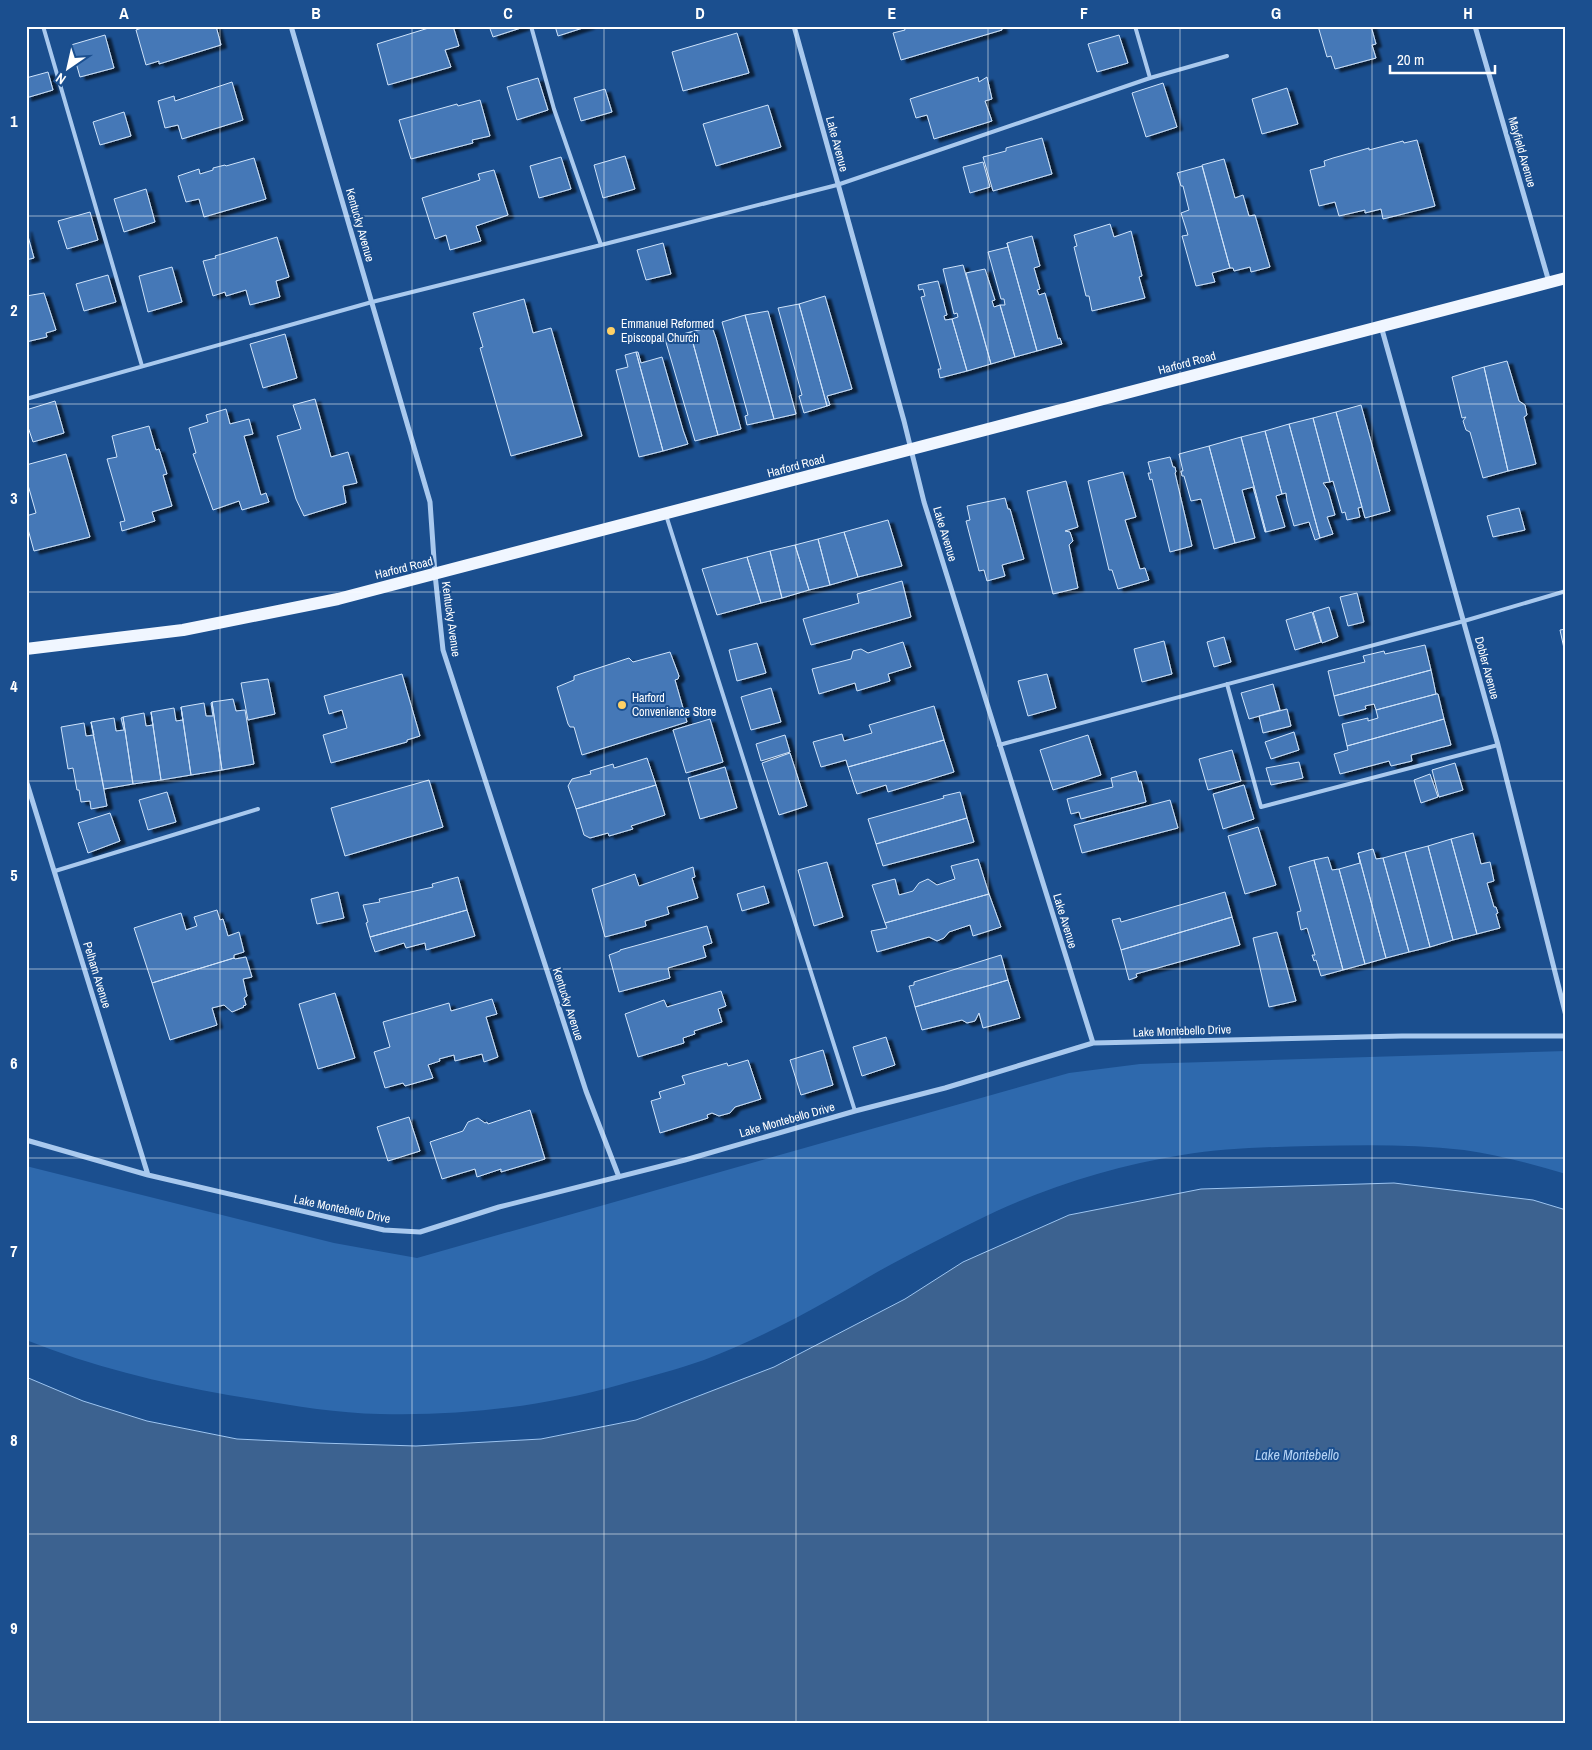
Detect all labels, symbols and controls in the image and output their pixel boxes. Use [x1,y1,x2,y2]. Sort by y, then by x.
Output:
text: A [119,2,129,24]
text: B [311,2,321,24]
text: C [503,2,513,24]
text: D [695,2,705,24]
text: E [888,2,897,24]
text: F [1080,2,1088,24]
text: G [1271,2,1281,24]
text: H [1463,2,1473,24]
north arrow [42,42,92,92]
scale bar [1390,42,1494,74]
text: 20 m [1397,49,1424,70]
text: N [52,69,69,89]
text: 1 [10,110,18,132]
street label: Lake Avenue [822,115,852,173]
street label: Mayfield Avenue [1504,115,1540,189]
street label: Kentucky Avenue [342,186,378,264]
text: 2 [10,299,18,321]
place label: Emmanuel Reformed Episcopal Church [621,316,714,346]
marker: Emmanuel Reformed Episcopal Church [605,325,617,337]
street label: Harford Road [1156,348,1218,378]
street label: Harford Road [765,451,827,481]
text: 3 [10,487,18,509]
street label: Lake Avenue [929,505,961,563]
street label: Harford Road [373,553,435,583]
street label: Kentucky Avenue [438,580,464,658]
street label: Dobler Avenue [1471,635,1503,701]
text: 4 [10,675,18,697]
place label: Harford Convenience Store [632,690,716,720]
marker: Harford Convenience Store [616,699,628,711]
text: 5 [10,864,18,886]
street label: Lake Avenue [1049,892,1081,950]
street label: Pelham Avenue [79,940,115,1010]
street label: Kentucky Avenue [549,965,587,1043]
street label: Lake Montebello Drive [1133,1021,1231,1041]
text: 6 [10,1052,18,1074]
street label: Lake Montebello Drive [737,1099,837,1141]
street label: Lake Montebello Drive [292,1191,392,1227]
text: 7 [10,1240,18,1262]
text: 8 [10,1429,18,1451]
water label: Lake Montebello [1255,1446,1339,1464]
text: 9 [10,1617,18,1639]

